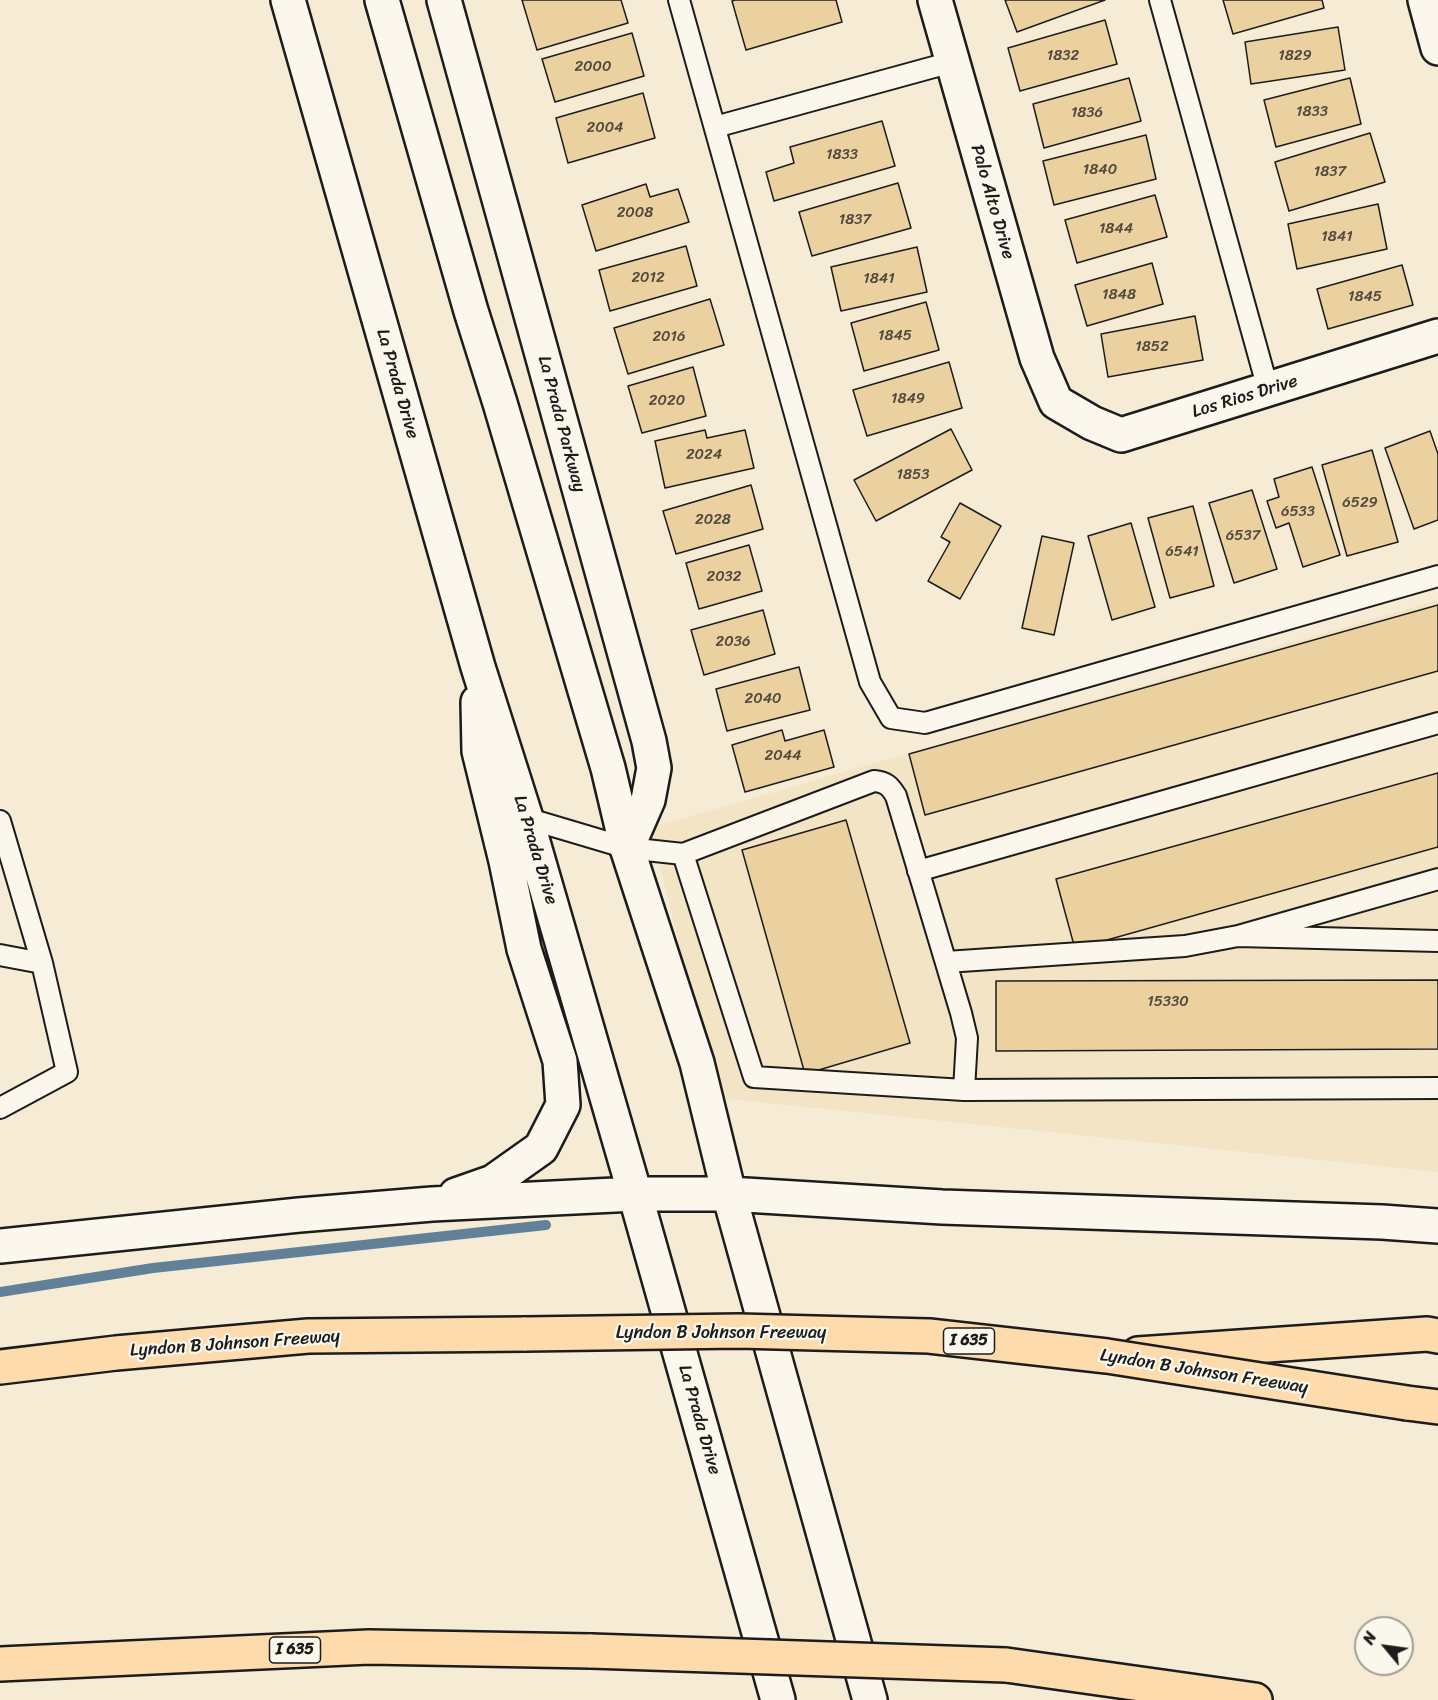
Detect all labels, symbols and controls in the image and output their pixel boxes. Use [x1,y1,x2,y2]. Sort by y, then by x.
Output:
house number: 1832 [1047,47,1079,65]
house number: 1829 [1278,47,1312,65]
house number: 2000 [574,58,612,76]
house number: 1833 [1296,103,1328,121]
house number: 1836 [1071,104,1103,122]
house number: 2004 [587,119,623,137]
street label: Palo Alto Drive [965,142,1019,262]
house number: 1833 [826,146,858,164]
house number: 1840 [1083,161,1117,179]
house number: 1837 [1314,163,1346,181]
house number: 2008 [617,204,653,222]
house number: 1837 [839,211,871,229]
house number: 1844 [1099,220,1133,238]
house number: 1841 [1321,228,1353,246]
house number: 2012 [631,269,665,287]
house number: 1841 [863,270,895,288]
house number: 1848 [1102,286,1136,304]
house number: 1845 [1348,288,1382,306]
street label: La Prada Drive [371,327,423,441]
house number: 1845 [878,327,912,345]
house number: 2016 [652,328,686,346]
house number: 1852 [1135,338,1169,356]
street label: La Prada Parkway [532,353,590,495]
street label: Los Rios Drive [1190,371,1300,423]
house number: 1849 [891,390,925,408]
house number: 2020 [649,392,685,410]
house number: 2024 [686,446,722,464]
house number: 1853 [897,466,929,484]
house number: 6529 [1342,494,1378,512]
house number: 6533 [1281,503,1315,521]
house number: 2028 [695,511,731,529]
house number: 6537 [1226,527,1260,545]
house number: 6541 [1165,543,1199,561]
house number: 2032 [706,568,742,586]
house number: 2036 [716,633,750,651]
house number: 2040 [745,690,781,708]
house number: 2044 [765,747,801,765]
street label: La Prada Drive [508,793,562,907]
house number: 15330 [1147,993,1189,1011]
street label: Lyndon B Johnson Freeway [616,1322,826,1344]
street label: Lyndon B Johnson Freeway [129,1326,341,1362]
road number: I 635 [944,1328,994,1354]
street label: Lyndon B Johnson Freeway [1098,1345,1310,1399]
street label: La Prada Drive [673,1363,725,1477]
north arrow [1354,1616,1414,1676]
text: N [1354,1626,1385,1650]
road number: I 635 [270,1637,320,1663]

